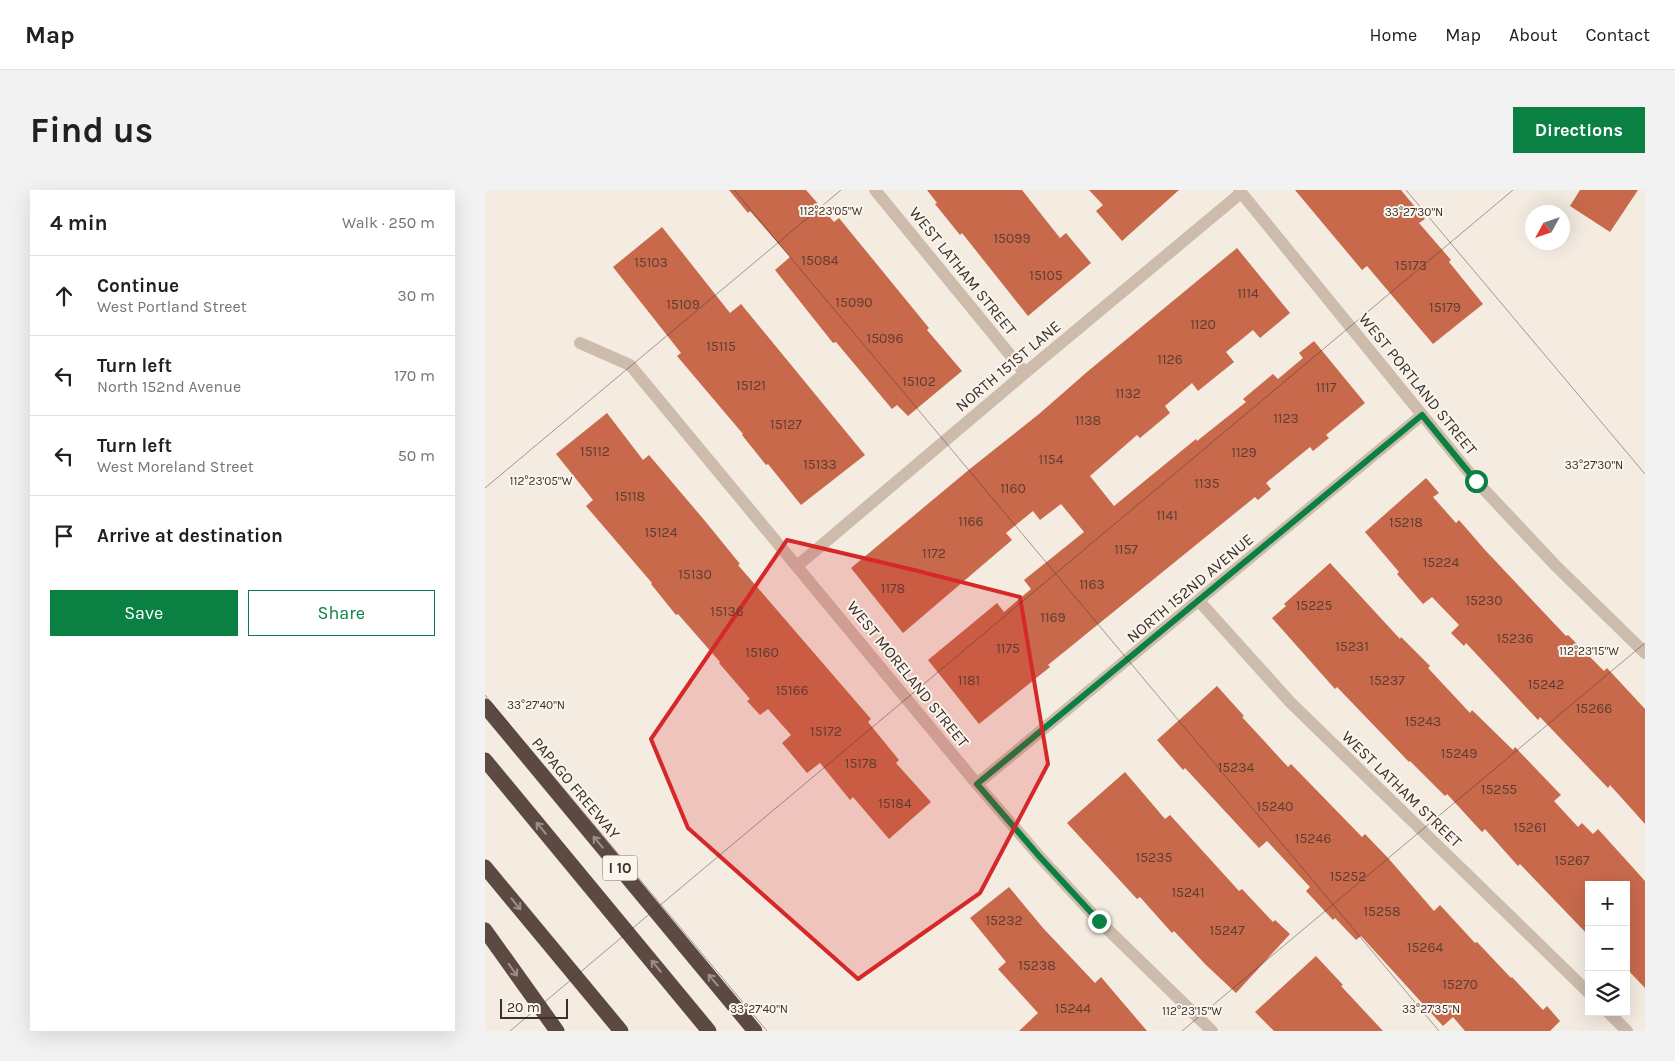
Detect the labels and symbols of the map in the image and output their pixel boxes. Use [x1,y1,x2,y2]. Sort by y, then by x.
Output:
street label: WEST LATHAM STREET [905,203,1021,339]
text: 112°23'05"W [800,204,863,218]
text: 33°27'30"N [1385,205,1443,219]
north arrow [1525,205,1570,250]
house number: 15099 [993,230,1031,247]
house number: 15084 [801,252,839,269]
house number: 15103 [634,254,668,271]
house number: 15173 [1395,257,1427,274]
house number: 15105 [1029,267,1063,284]
house number: 1114 [1237,285,1259,302]
house number: 15090 [835,294,873,311]
house number: 15109 [666,296,700,313]
house number: 15179 [1429,299,1461,316]
street label: WEST PORTLAND STREET [1355,309,1481,459]
house number: 1120 [1190,316,1216,333]
street label: NORTH 151ST LANE [952,317,1064,415]
house number: 15096 [867,330,903,347]
house number: 15115 [706,338,736,355]
house number: 1126 [1157,351,1183,368]
house number: 15102 [902,373,936,390]
house number: 15121 [736,377,766,394]
house number: 1117 [1316,379,1337,396]
house number: 1132 [1115,385,1141,402]
house number: 1123 [1273,410,1299,427]
house number: 1138 [1075,412,1101,429]
house number: 15127 [770,416,802,433]
house number: 15112 [580,443,610,460]
house number: 1129 [1231,444,1257,461]
house number: 1154 [1039,451,1064,468]
house number: 15133 [803,456,837,473]
text: 33°27'30"N [1565,458,1623,472]
route start [1465,470,1488,493]
text: 112°23'05"W [510,474,573,488]
house number: 1135 [1194,475,1220,492]
house number: 1160 [1000,480,1026,497]
house number: 15118 [615,488,645,505]
house number: 1141 [1156,507,1178,524]
house number: 1166 [958,513,984,530]
house number: 15218 [1389,514,1423,531]
house number: 15124 [644,524,678,541]
street label: NORTH 152ND AVENUE [1123,529,1257,647]
house number: 1157 [1114,541,1138,558]
house number: 1172 [922,545,946,562]
house number: 15224 [1423,554,1459,571]
house number: 15130 [678,566,712,583]
house number: 1163 [1079,576,1105,593]
house number: 1178 [881,580,905,597]
house number: 15230 [1465,592,1503,609]
street label: WEST MORELAND STREET [843,597,973,751]
house number: 15225 [1296,597,1332,614]
house number: 15136 [710,603,744,620]
house number: 1169 [1040,609,1066,626]
house number: 15236 [1497,630,1533,647]
house number: 15231 [1335,638,1369,655]
house number: 1175 [996,640,1020,657]
house number: 15160 [745,644,779,661]
text: 112°23'15"W [1559,644,1619,658]
house number: 1181 [958,672,980,689]
house number: 15237 [1369,672,1405,689]
house number: 15242 [1528,676,1564,693]
house number: 15166 [775,682,809,699]
text: 33°27'40"N [507,698,565,712]
house number: 15266 [1576,700,1612,717]
house number: 15243 [1405,713,1441,730]
house number: 15172 [810,723,842,740]
street label: WEST LATHAM STREET [1338,727,1466,851]
street label: PAPAGO FREEWAY [528,733,624,843]
house number: 15249 [1441,745,1477,762]
house number: 15178 [845,755,877,772]
house number: 15234 [1218,759,1255,776]
house number: 15255 [1481,781,1517,798]
house number: 15184 [878,795,912,812]
house number: 15240 [1257,798,1293,815]
house number: 15261 [1513,819,1547,836]
one-way arrow [536,822,547,835]
house number: 15246 [1295,830,1331,847]
one-way arrow [592,835,603,848]
house number: 15235 [1136,849,1172,866]
house number: 15267 [1554,852,1590,869]
road number: I 10 [603,856,637,880]
house number: 15252 [1330,868,1366,885]
house number: 15241 [1171,884,1205,901]
one-way arrow [511,897,522,910]
house number: 15258 [1363,903,1401,920]
route end [1088,910,1111,933]
house number: 15232 [985,912,1023,929]
house number: 15247 [1209,922,1245,939]
house number: 15264 [1407,939,1443,956]
house number: 15238 [1018,957,1056,974]
one-way arrow [650,960,661,973]
one-way arrow [508,963,518,977]
one-way arrow [707,974,718,987]
house number: 15270 [1442,976,1478,993]
scale bar [500,996,567,1019]
house number: 15244 [1055,1000,1091,1017]
text: 33°27'40"N [730,1002,788,1016]
text: 33°27'35"N [1402,1002,1460,1016]
text: 112°23'15"W [1162,1004,1222,1018]

